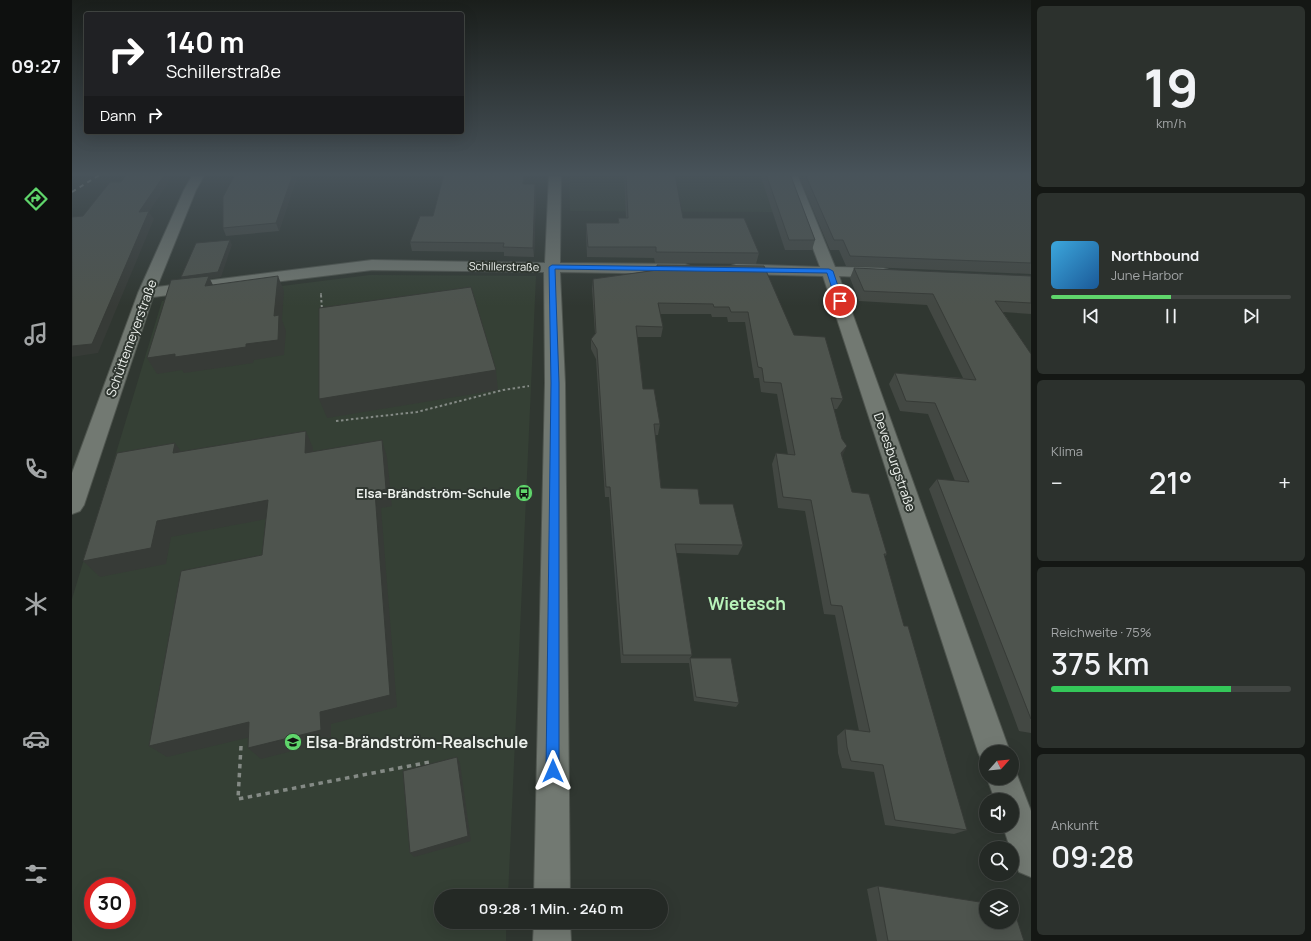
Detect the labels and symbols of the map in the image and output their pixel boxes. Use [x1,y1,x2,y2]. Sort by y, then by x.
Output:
street label: Schillerstraße [469,258,540,274]
street label: Schüttemeyerstraße [101,276,161,399]
pin [823,284,857,318]
street label: Devesburgstraße [870,410,920,514]
bus stop icon: Elsa-Brändström-Schule [514,483,534,503]
place label: Elsa-Brändström-Schule [356,484,511,502]
district label: Wietesch [708,592,786,615]
place label: Elsa-Brändström-Realschule [306,731,529,753]
school or university icon: Elsa-Brändström-Realschule [283,732,303,752]
north arrow [979,745,1019,785]
position arrow [532,750,574,792]
speed limit sign: 30 [84,877,136,929]

